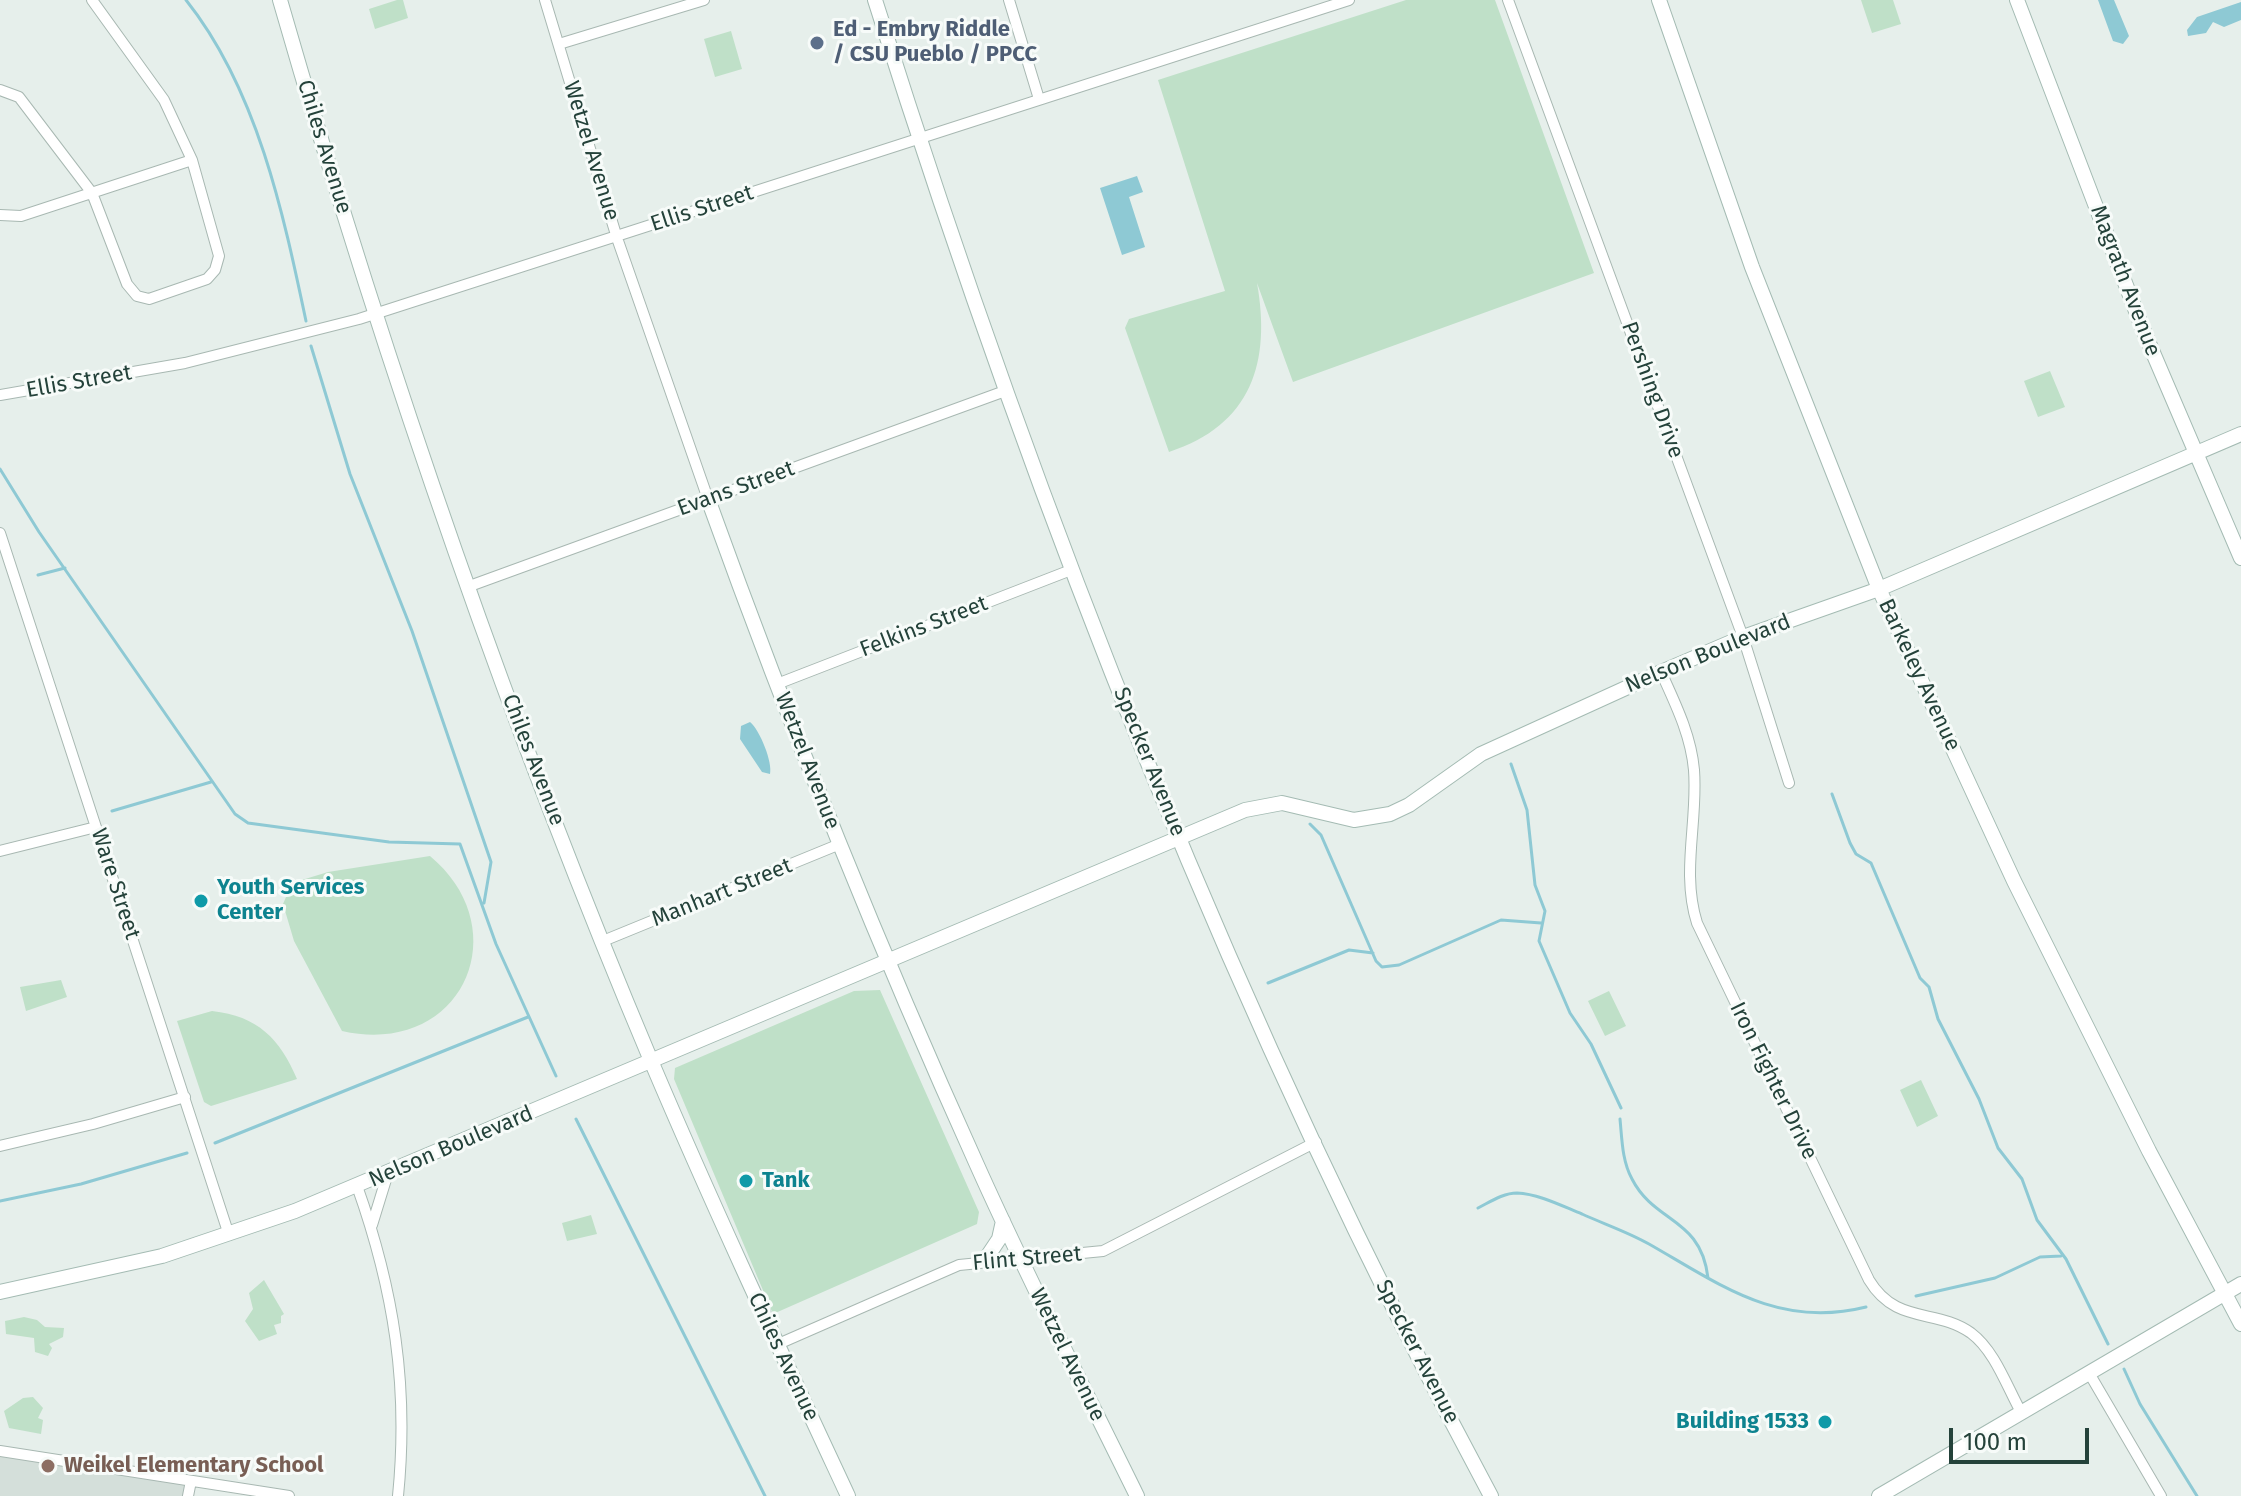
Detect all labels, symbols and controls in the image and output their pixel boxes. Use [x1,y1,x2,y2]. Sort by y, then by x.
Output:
place label: Ed - Embry Riddle / CSU Pueblo / PPCC [833,17,1037,68]
marker: Ed - Embry Riddle / CSU Pueblo / PPCC [808,34,826,52]
street label: Chiles Avenue [291,77,357,217]
street label: Wetzel Avenue [557,78,625,224]
street label: Ellis Street [647,180,757,238]
street label: Magrath Avenue [2084,202,2166,360]
street label: Pershing Drive [1615,318,1689,462]
street label: Ellis Street [24,360,134,404]
street label: Evans Street [674,456,798,522]
street label: Felkins Street [856,591,992,663]
street label: Barkeley Avenue [1872,595,1966,755]
street label: Nelson Boulevard [1621,609,1795,699]
street label: Specker Avenue [1107,684,1191,840]
street label: Wetzel Avenue [769,689,845,833]
street label: Chiles Avenue [496,691,570,829]
street label: Ware Street [85,825,145,943]
street label: Manhart Street [648,853,796,933]
place label: Youth Services Center [217,875,364,926]
marker: Youth Services Center [192,892,210,910]
street label: Iron Fighter Drive [1723,998,1823,1164]
street label: Nelson Boulevard [365,1100,537,1194]
place label: Tank [762,1168,810,1194]
marker: Tank [737,1172,755,1190]
street label: Flint Street [971,1241,1083,1277]
street label: Specker Avenue [1369,1276,1465,1428]
street label: Wetzel Avenue [1023,1284,1111,1426]
street label: Chiles Avenue [742,1289,824,1425]
place label: Building 1533 [1676,1409,1809,1435]
scale bar [1953,1412,2093,1462]
marker: Building 1533 [1816,1413,1834,1431]
text: 100 m [1963,1428,2027,1456]
place label: Weikel Elementary School [64,1453,324,1479]
marker: Weikel Elementary School [39,1457,57,1475]

